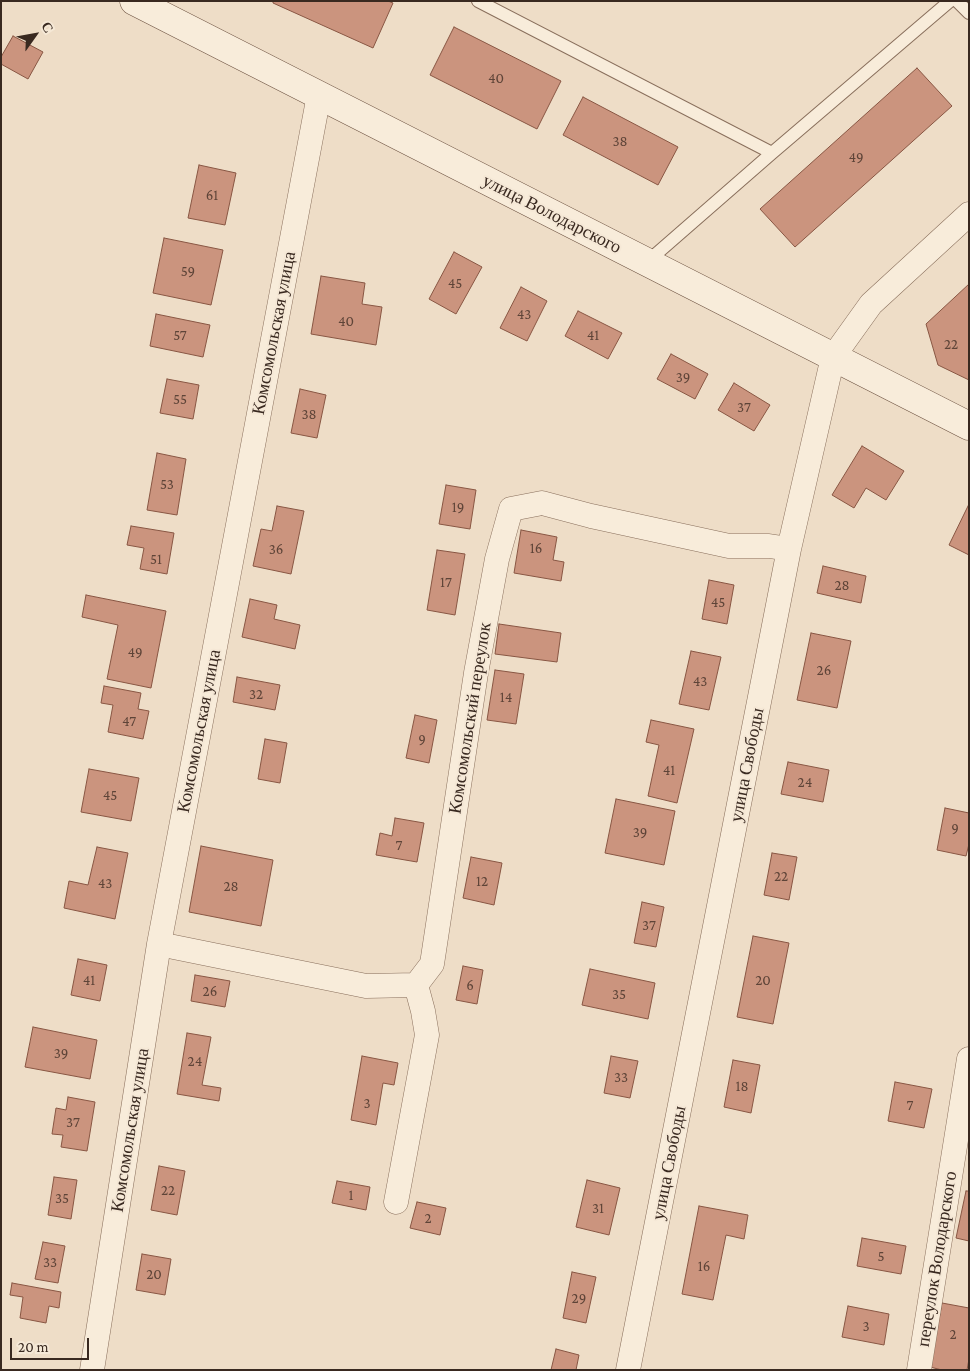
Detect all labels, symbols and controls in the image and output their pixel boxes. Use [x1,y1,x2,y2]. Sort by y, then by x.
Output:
north arrow [10,10,60,60]
text: С [38,19,57,36]
house number: 40 [488,69,504,87]
house number: 38 [612,132,628,150]
house number: 49 [848,148,864,166]
street label: улица Володарского [479,170,625,258]
house number: 61 [206,186,218,204]
street label: Комсомольская улица [248,250,300,416]
house number: 59 [181,262,195,280]
house number: 45 [448,274,462,292]
house number: 43 [517,305,531,323]
house number: 40 [338,312,354,330]
house number: 57 [173,326,187,344]
house number: 41 [587,326,599,344]
house number: 22 [944,335,958,353]
house number: 39 [676,368,690,386]
house number: 55 [173,390,187,408]
house number: 37 [737,398,751,416]
house number: 38 [301,405,317,423]
house number: 53 [160,475,174,493]
house number: 19 [452,498,464,516]
house number: 16 [530,539,542,557]
house number: 36 [269,540,283,558]
house number: 51 [150,550,162,568]
house number: 17 [440,573,452,591]
house number: 28 [834,576,850,594]
house number: 45 [711,593,725,611]
street label: Комсомольский переулок [444,621,496,815]
house number: 49 [127,643,143,661]
street label: Комсомольская улица [173,648,225,814]
house number: 26 [817,661,831,679]
house number: 43 [693,672,707,690]
house number: 32 [249,685,263,703]
house number: 14 [500,688,512,706]
street label: улица Свободы [725,706,769,824]
house number: 47 [122,712,136,730]
house number: 9 [418,730,426,748]
house number: 41 [663,761,675,779]
house number: 24 [798,773,812,791]
house number: 45 [103,786,117,804]
house number: 9 [951,819,959,837]
house number: 39 [633,823,647,841]
house number: 7 [396,836,402,854]
house number: 22 [774,867,788,885]
house number: 12 [476,872,488,890]
house number: 43 [98,874,112,892]
house number: 28 [223,877,239,895]
house number: 37 [642,916,656,934]
house number: 41 [83,971,95,989]
house number: 20 [755,971,771,989]
house number: 6 [466,976,474,994]
house number: 26 [203,982,217,1000]
house number: 35 [612,985,626,1003]
house number: 39 [54,1044,68,1062]
street label: Комсомольская улица [106,1046,154,1214]
house number: 24 [188,1052,202,1070]
house number: 33 [614,1068,628,1086]
house number: 18 [735,1077,749,1095]
house number: 3 [363,1094,371,1112]
house number: 7 [907,1096,913,1114]
street label: улица Свободы [647,1104,691,1222]
house number: 37 [66,1113,80,1131]
street label: переулок Володарского [912,1170,962,1348]
house number: 22 [161,1181,175,1199]
house number: 1 [349,1186,353,1204]
house number: 35 [55,1189,69,1207]
house number: 31 [592,1199,604,1217]
house number: 2 [424,1209,432,1227]
house number: 5 [877,1247,885,1265]
house number: 33 [43,1253,57,1271]
house number: 16 [698,1257,710,1275]
house number: 20 [146,1265,162,1283]
house number: 29 [572,1289,586,1307]
house number: 3 [862,1317,870,1335]
house number: 2 [949,1325,957,1343]
scale bar [12,1328,91,1360]
text: 20 m [18,1339,49,1355]

